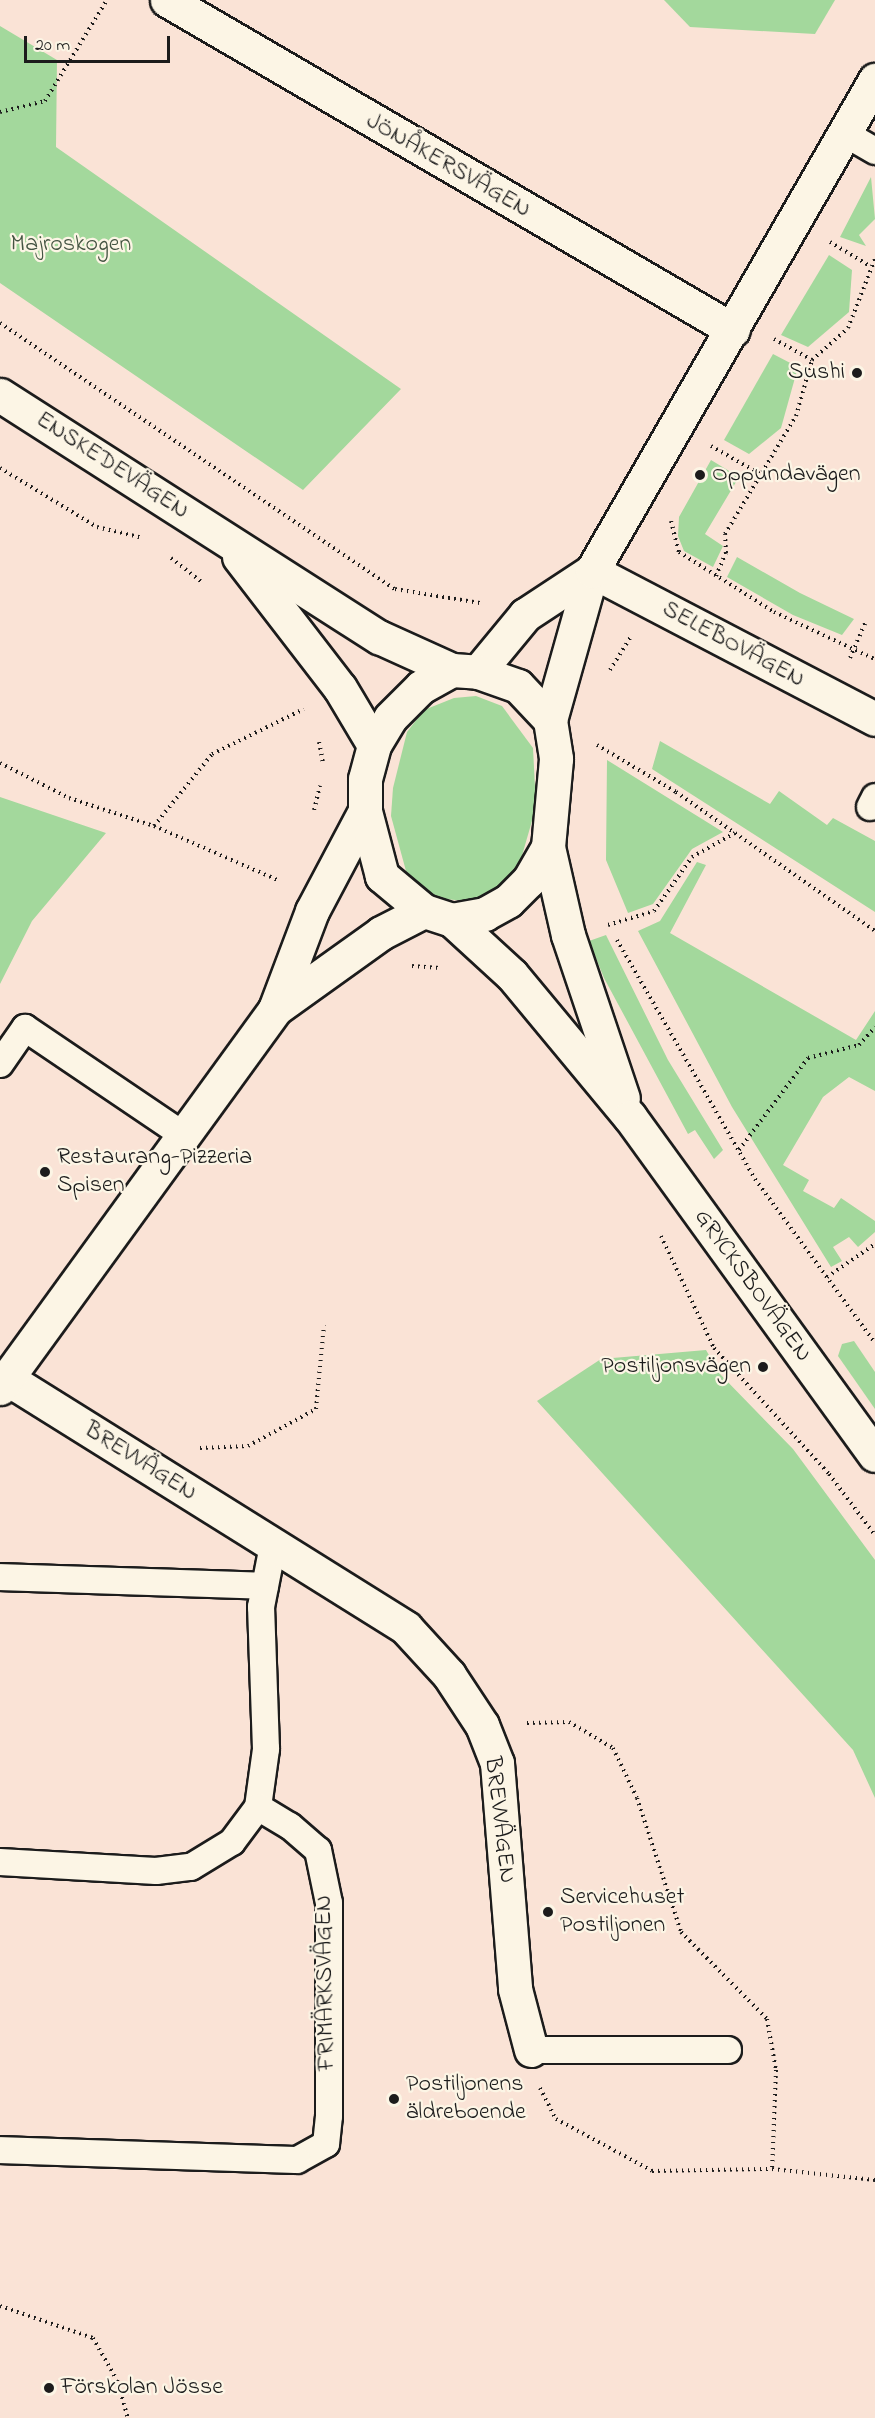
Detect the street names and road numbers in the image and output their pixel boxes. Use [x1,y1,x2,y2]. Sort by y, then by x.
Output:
street label: JÖNÅKERSVÄGEN [361,107,535,225]
street label: ENSKEDEVÄGEN [30,406,194,526]
street label: SELEBOVÄGEN [657,595,809,695]
street label: GRYCKSBOVÄGEN [687,1204,817,1368]
street label: BREVVÄGEN [78,1416,202,1508]
street label: BREVVÄGEN [477,1755,521,1885]
street label: FRIMÄRKSVÄGEN [310,1895,342,2071]

